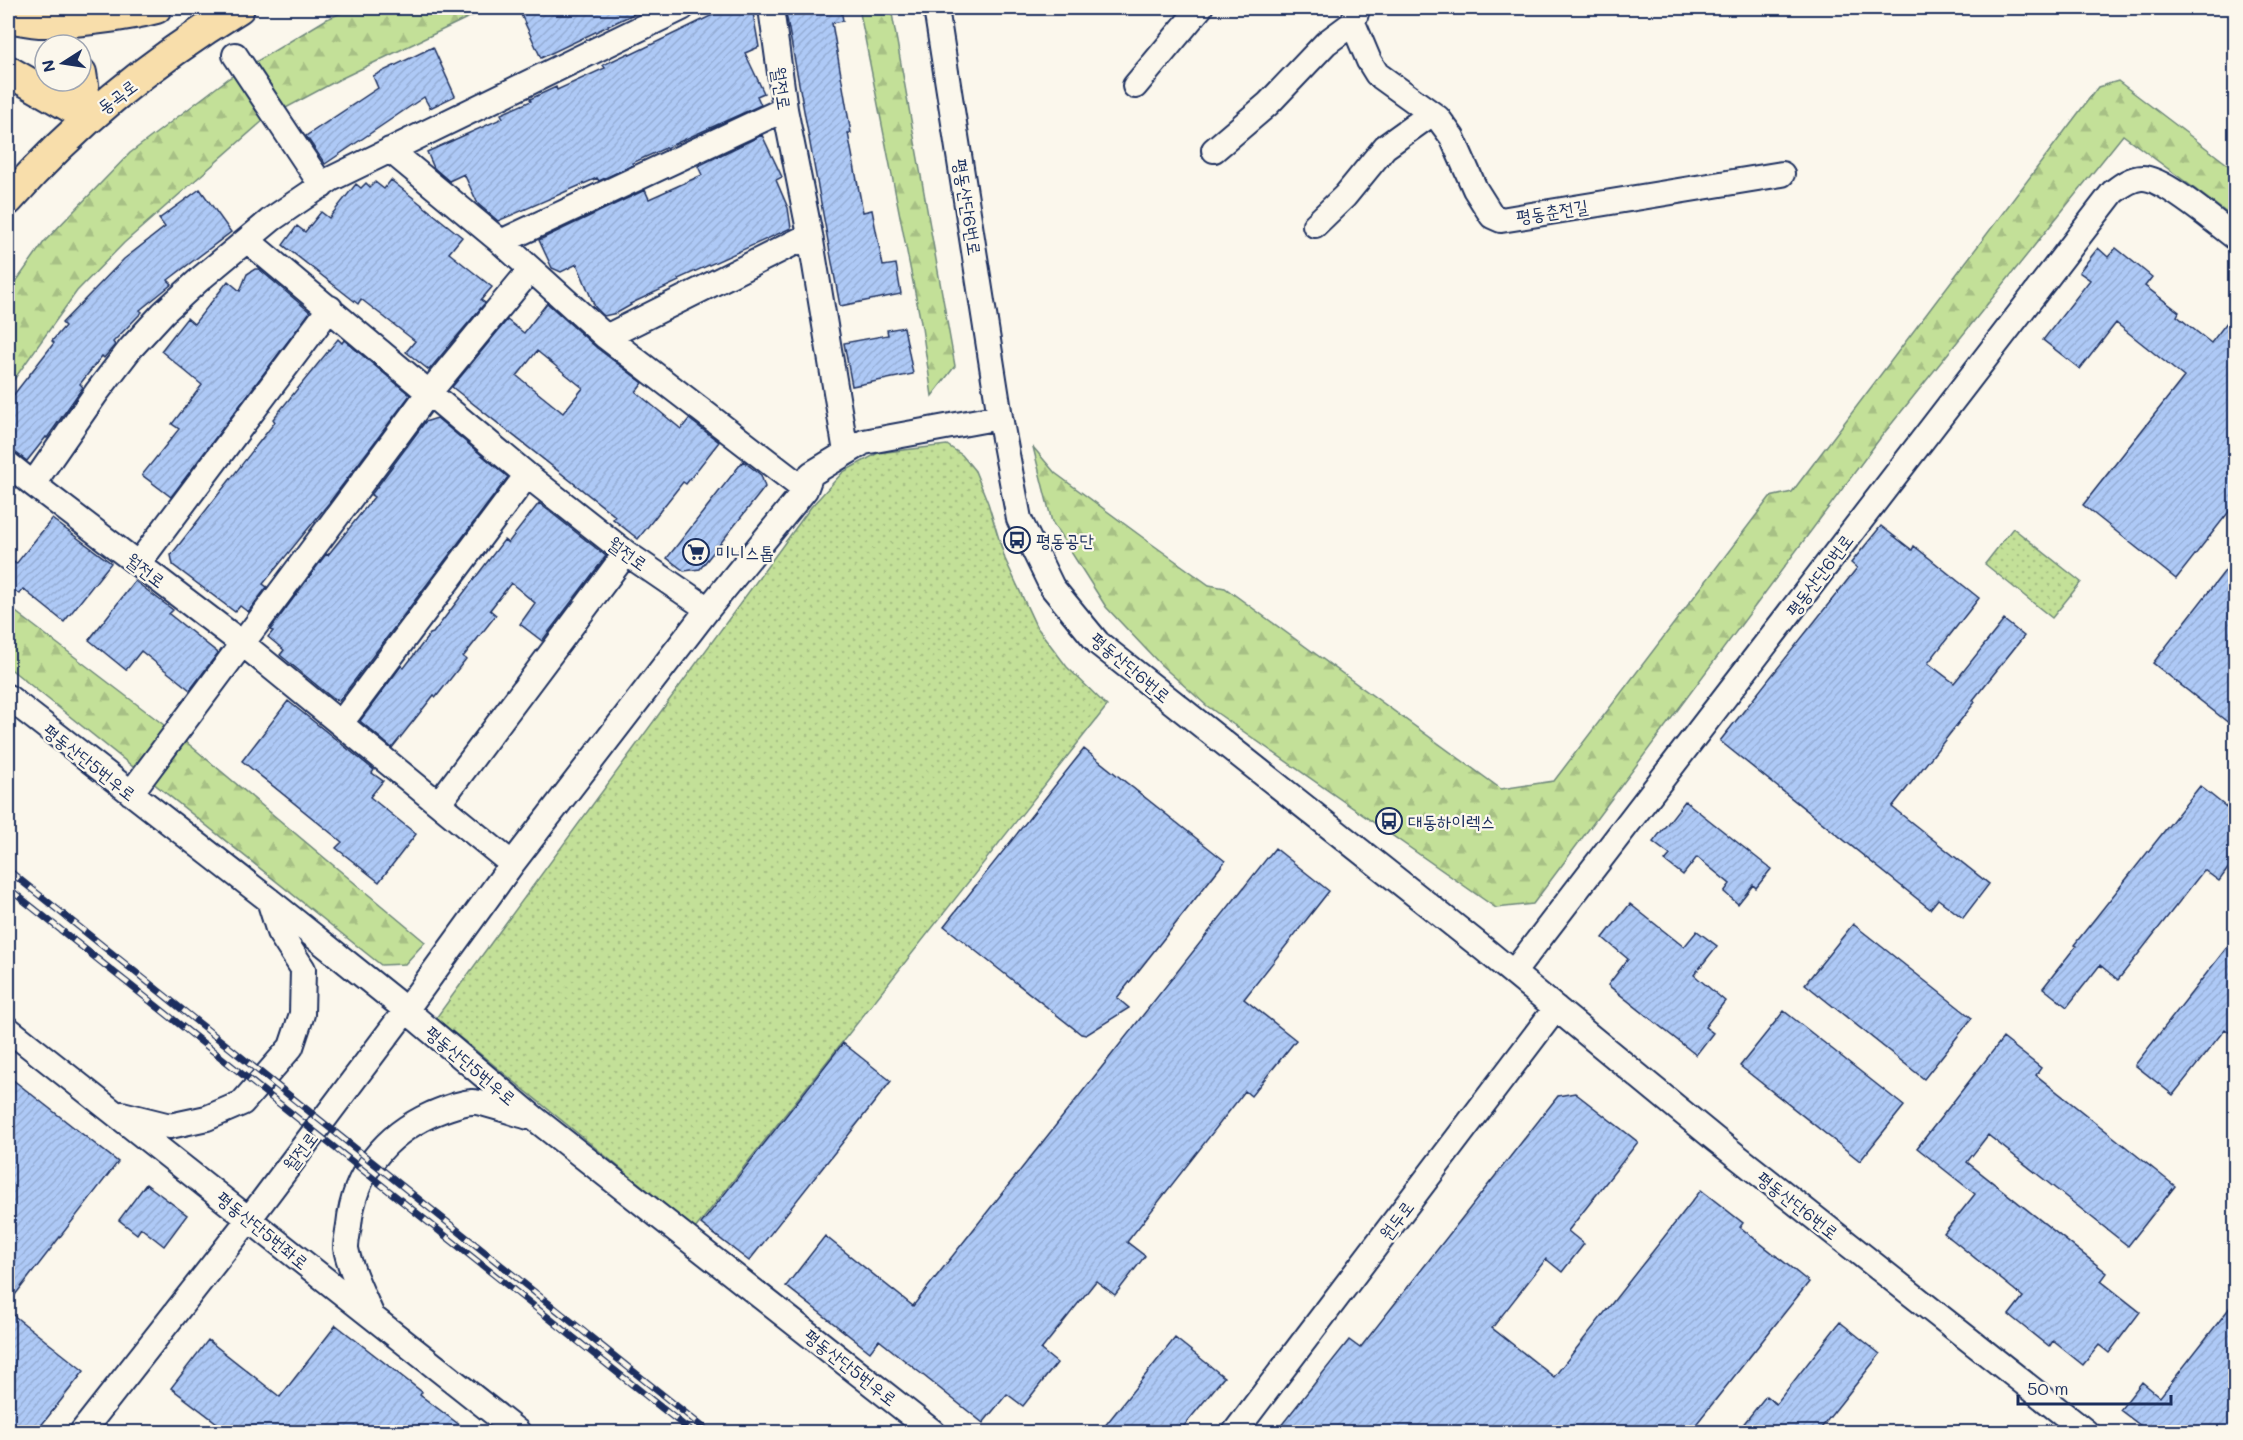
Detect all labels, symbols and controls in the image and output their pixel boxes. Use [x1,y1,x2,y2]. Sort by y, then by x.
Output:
north arrow [33,33,93,93]
text: N [36,58,59,74]
street label: 월전로 [767,65,797,111]
street label: 동곡로 [92,73,142,119]
street label: 평동산단6번로 [948,157,988,257]
street label: 평동춘전길 [1514,193,1590,229]
bus stop icon: 평동공단 [1002,525,1032,555]
place label: 평동공단 [1036,528,1094,552]
street label: 평동산단6번로 [1780,529,1858,621]
street label: 월전로 [603,531,653,575]
supermarket icon: 미니스톱 [681,537,711,567]
place label: 미니스톱 [716,540,774,564]
street label: 월전로 [121,547,171,593]
street label: 평동산단6번로 [1086,626,1176,708]
street label: 평동산단5번우로 [39,718,141,806]
bus stop icon: 대동하이렉스 [1374,806,1404,836]
place label: 대동하이렉스 [1408,809,1495,833]
street label: 평동산단5번우로 [420,1020,522,1110]
street label: 월전로 [277,1126,323,1176]
street label: 평동산단6번로 [1752,1165,1844,1245]
street label: 평동산단5번좌로 [212,1185,314,1275]
street label: 원두로 [1373,1195,1419,1245]
street label: 평동산단5번우로 [800,1323,902,1411]
scale bar [2018,1368,2171,1406]
text: 50 m [2027,1376,2069,1400]

